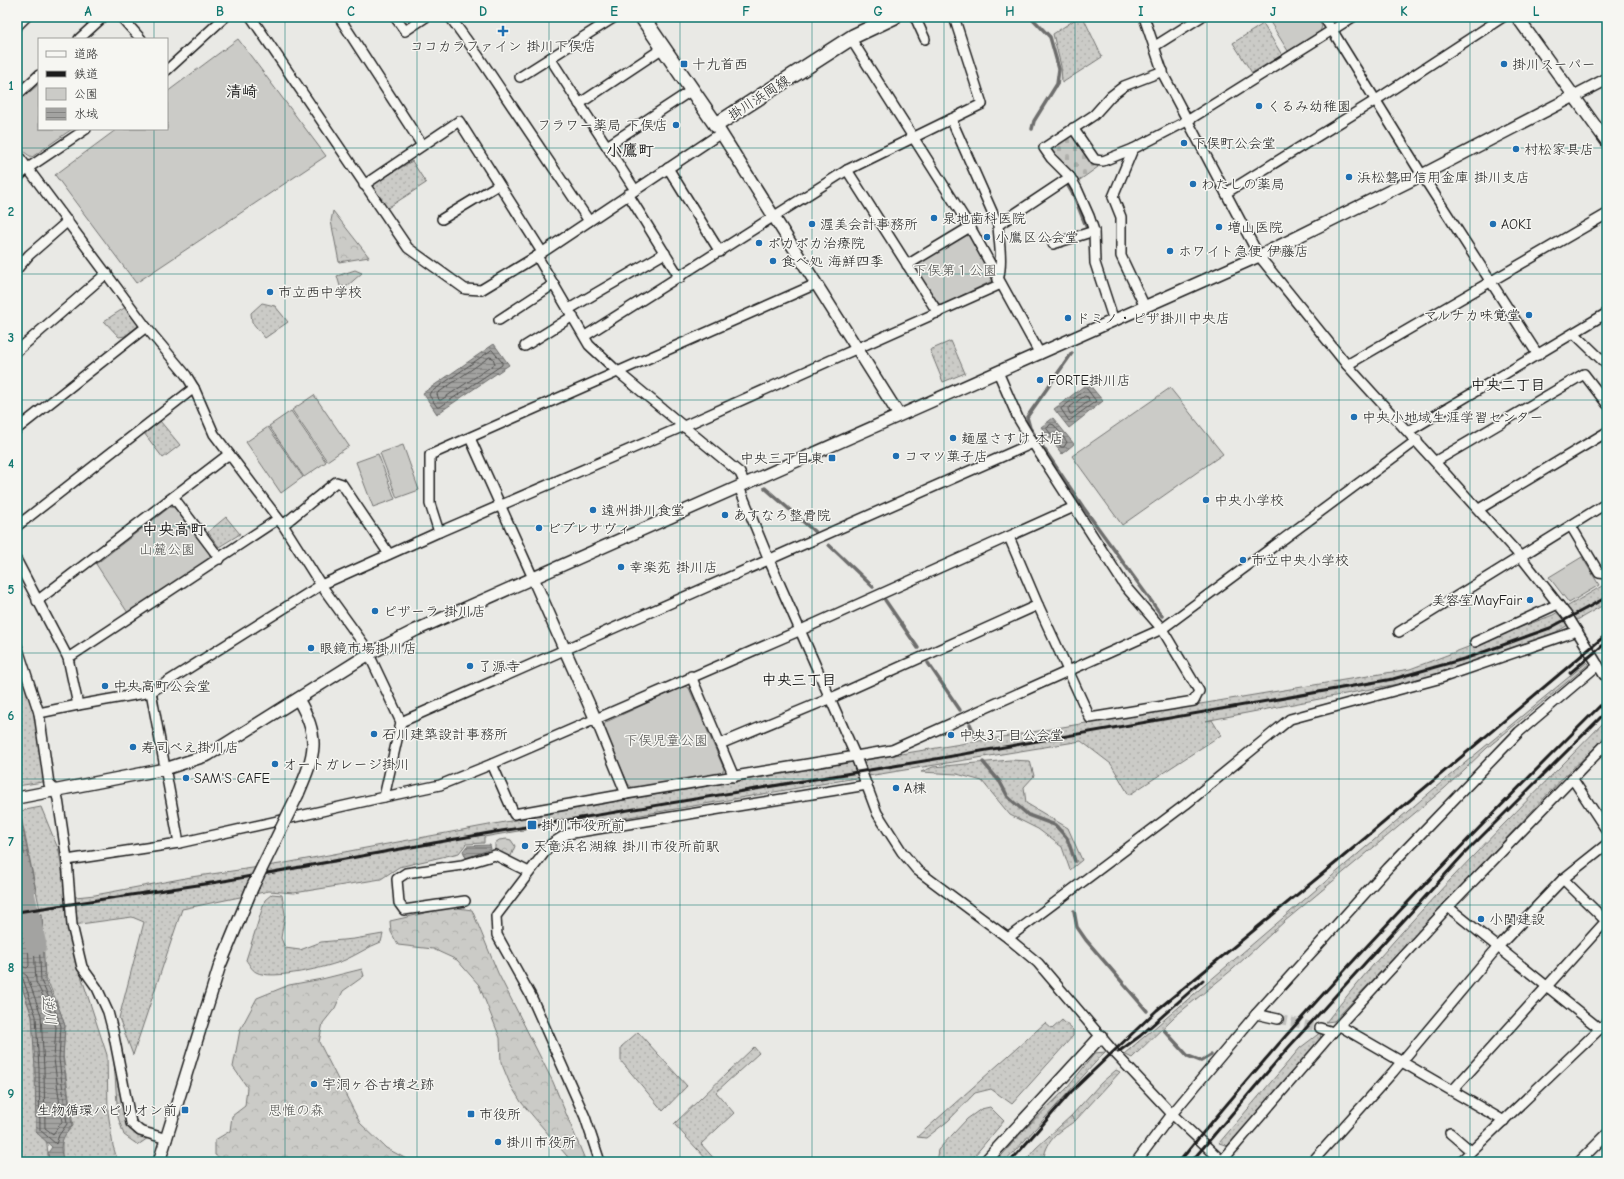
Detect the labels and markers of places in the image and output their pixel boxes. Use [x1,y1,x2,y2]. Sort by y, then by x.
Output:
marker: ココカラファイン 掛川下俣店 [498,26,508,36]
place label: ココカラファイン 掛川下俣店 [410,38,596,55]
place label: 十九首西 [692,56,748,73]
place label: 掛川スーパー [1512,56,1595,73]
marker: 十九首西 [679,59,689,69]
marker: 掛川スーパー [1499,59,1509,69]
place label: くるみ幼稚園 [1267,98,1351,115]
marker: くるみ幼稚園 [1254,101,1264,111]
place label: フラワー薬局 下俣店 [537,117,668,134]
marker: フラワー薬局 下俣店 [671,120,681,130]
place label: 下俣町公会堂 [1192,135,1276,152]
marker: 下俣町公会堂 [1179,138,1189,148]
place label: 村松家具店 [1524,141,1594,158]
marker: 村松家具店 [1511,144,1521,154]
place label: 浜松磐田信用金庫 掛川支店 [1357,169,1530,186]
marker: 浜松磐田信用金庫 掛川支店 [1344,172,1354,182]
place label: わたしの薬局 [1201,176,1285,193]
marker: わたしの薬局 [1188,179,1198,189]
place label: 泉地歯科医院 [942,210,1026,227]
marker: 泉地歯科医院 [929,213,939,223]
place label: 渥美会計事務所 [820,216,918,233]
place label: AOKI [1501,216,1531,233]
marker: 渥美会計事務所 [807,219,817,229]
place label: 増山医院 [1227,219,1283,236]
marker: AOKI [1488,219,1498,229]
marker: 増山医院 [1214,222,1224,232]
place label: 小鷹区公会堂 [995,229,1079,246]
marker: 小鷹区公会堂 [982,232,992,242]
place label: ポカポカ治療院 [767,235,865,252]
marker: ポカポカ治療院 [754,238,764,248]
place label: ホワイト急便 伊藤店 [1178,243,1309,260]
marker: ホワイト急便 伊藤店 [1165,246,1175,256]
place label: 食べ処 海鮮四季 [781,253,884,270]
marker: 食べ処 海鮮四季 [768,256,778,266]
place label: 市立西中学校 [278,284,362,301]
marker: 市立西中学校 [265,287,275,297]
place label: マルナカ味覚堂 [1423,307,1521,324]
place label: ドミノ・ピザ掛川中央店 [1076,310,1230,327]
marker: マルナカ味覚堂 [1524,310,1534,320]
marker: ドミノ・ピザ掛川中央店 [1063,313,1073,323]
place label: FORTE掛川店 [1048,372,1131,389]
marker: FORTE掛川店 [1035,375,1045,385]
place label: 中央小地域生涯学習センター [1362,409,1543,426]
marker: 中央小地域生涯学習センター [1349,412,1359,422]
place label: 麺屋さすけ 本店 [961,430,1063,447]
marker: 麺屋さすけ 本店 [948,433,958,443]
place label: コマツ菓子店 [904,448,988,465]
place label: 中央三丁目東 [740,450,824,467]
marker: コマツ菓子店 [891,451,901,461]
marker: 中央三丁目東 [827,453,837,463]
place label: 中央小学校 [1214,492,1284,509]
marker: 中央小学校 [1201,495,1211,505]
place label: 遠州掛川食堂 [601,502,685,519]
marker: 遠州掛川食堂 [588,505,598,515]
place label: あすなろ整骨院 [733,507,831,524]
marker: あすなろ整骨院 [720,510,730,520]
place label: ビブレサヴィ [547,520,631,537]
marker: ビブレサヴィ [534,523,544,533]
place label: 市立中央小学校 [1251,552,1349,569]
marker: 市立中央小学校 [1238,555,1248,565]
place label: 幸楽苑 掛川店 [629,559,718,576]
marker: 幸楽苑 掛川店 [616,562,626,572]
place label: 美容室MayFair [1432,592,1522,609]
marker: 美容室MayFair [1525,595,1535,605]
place label: ピザーラ 掛川店 [383,603,486,620]
marker: ピザーラ 掛川店 [370,606,380,616]
place label: 眼鏡市場掛川店 [319,640,417,657]
marker: 眼鏡市場掛川店 [306,643,316,653]
place label: 了源寺 [478,658,520,675]
marker: 了源寺 [465,661,475,671]
place label: 中央高町公会堂 [113,678,211,695]
marker: 中央高町公会堂 [100,681,110,691]
place label: 石川建築設計事務所 [382,726,508,743]
place label: 中央3丁目公会堂 [959,727,1064,744]
marker: 石川建築設計事務所 [369,729,379,739]
marker: 中央3丁目公会堂 [946,730,956,740]
place label: 寿司べえ掛川店 [141,739,239,756]
marker: 寿司べえ掛川店 [128,742,138,752]
place label: オートガレージ掛川 [283,756,410,773]
marker: オートガレージ掛川 [270,759,280,769]
place label: SAM'S CAFE [194,770,270,787]
marker: SAM'S CAFE [181,773,191,783]
place label: A棟 [904,780,927,797]
marker: A棟 [891,783,901,793]
place label: 掛川市役所前 [541,817,625,834]
marker: 掛川市役所前 [526,819,538,831]
place label: 天竜浜名湖線 掛川市役所前駅 [533,838,720,855]
marker: 天竜浜名湖線 掛川市役所前駅 [520,841,530,851]
place label: 小関建設 [1489,911,1545,928]
marker: 小関建設 [1476,914,1486,924]
place label: 宇洞ヶ谷古墳之跡 [322,1076,434,1093]
marker: 宇洞ヶ谷古墳之跡 [309,1079,319,1089]
place label: 生物循環パビリオン前 [37,1102,177,1119]
marker: 生物循環パビリオン前 [180,1105,190,1115]
place label: 市役所 [479,1106,521,1123]
marker: 市役所 [466,1109,476,1119]
place label: 掛川市役所 [506,1134,576,1151]
marker: 掛川市役所 [493,1137,503,1147]

